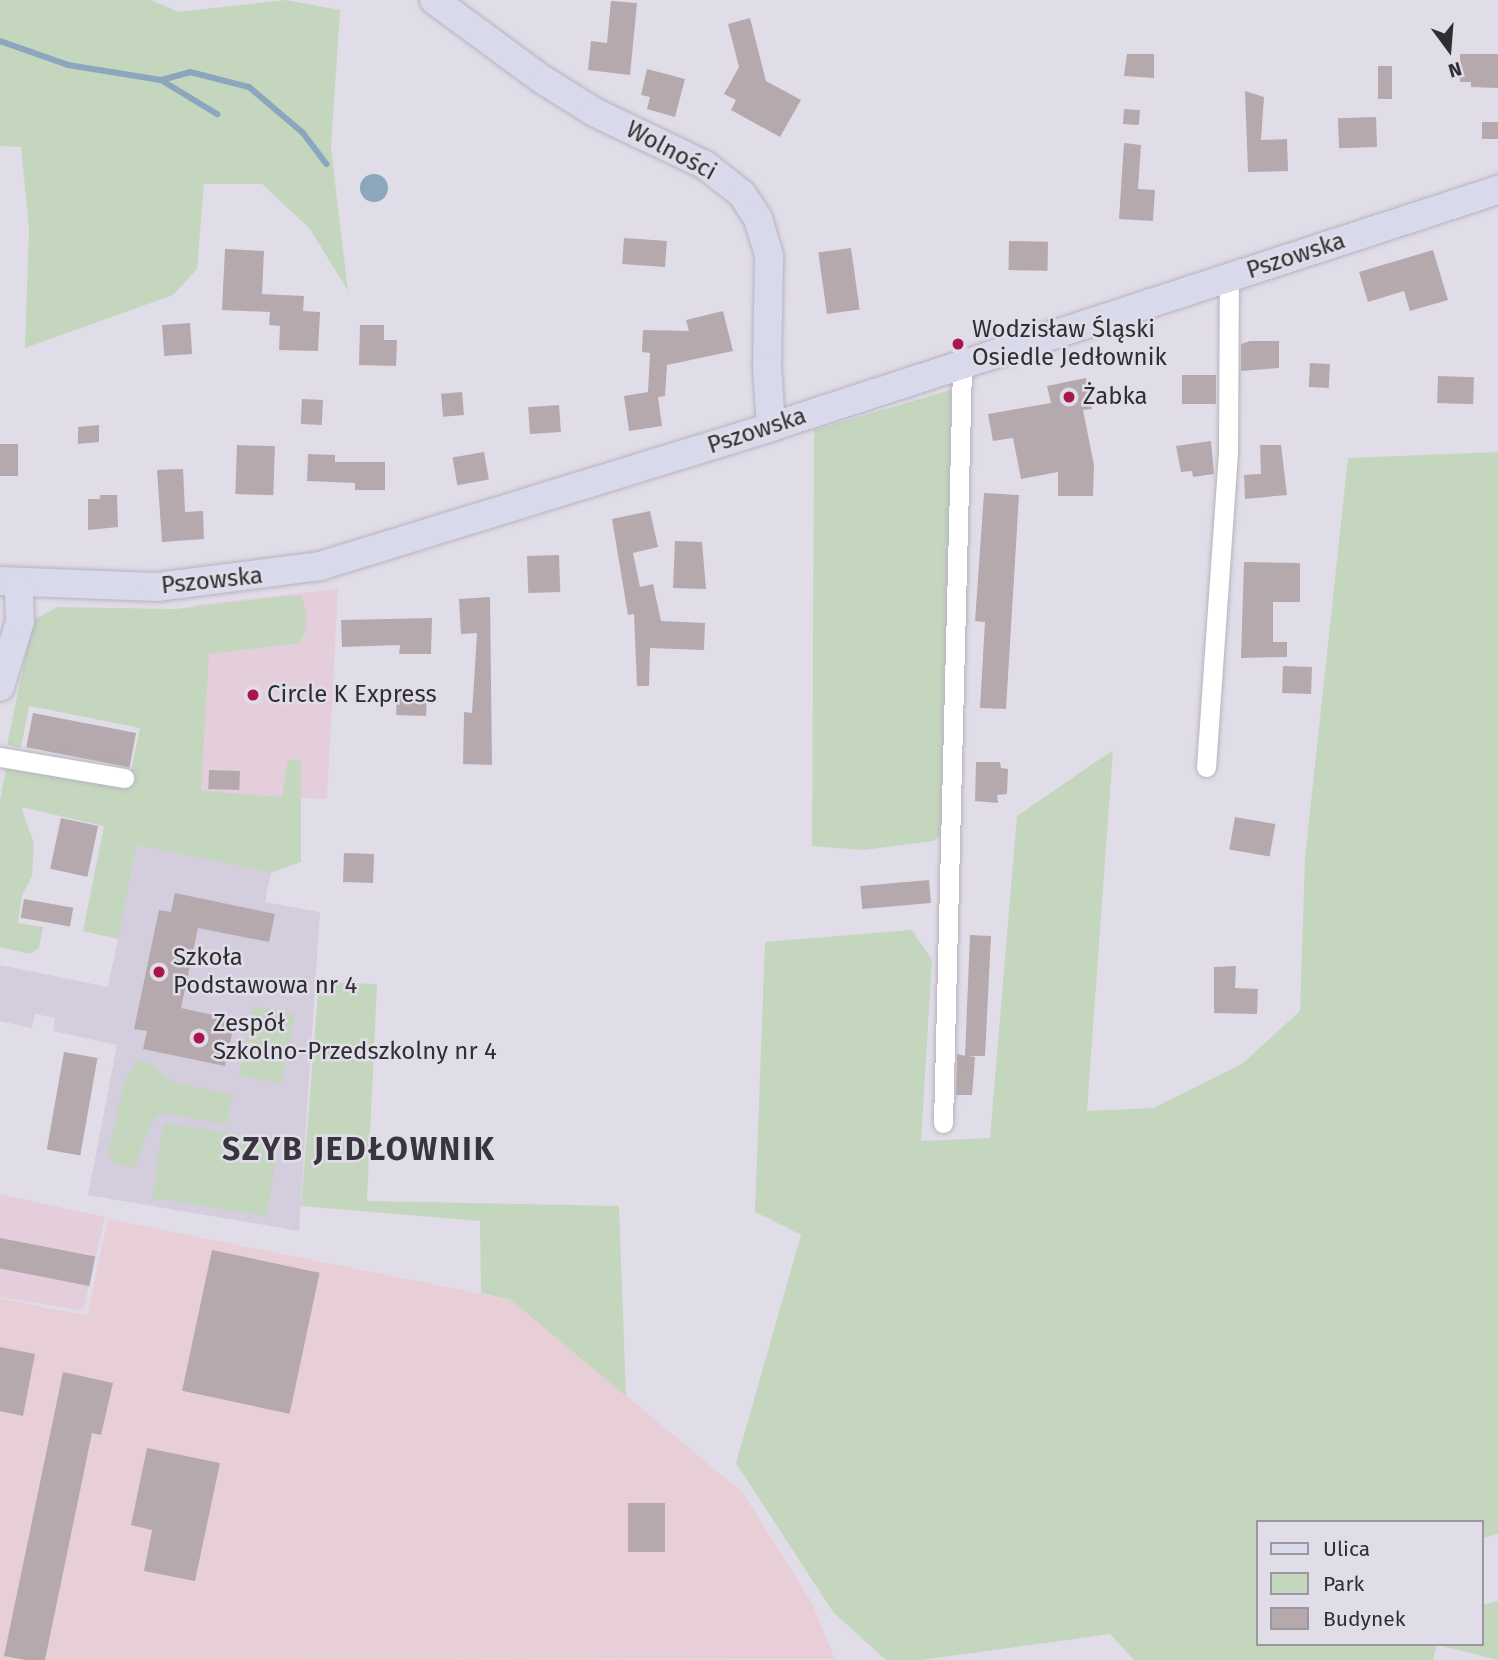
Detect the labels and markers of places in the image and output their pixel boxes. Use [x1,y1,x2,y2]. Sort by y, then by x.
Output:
place label: Wodzisław Śląski Osiedle Jedłownik [972,316,1167,372]
marker: Wodzisław Śląski Osiedle Jedłownik [950,336,966,352]
place label: Żabka [1083,383,1147,411]
marker: Żabka [1061,389,1077,405]
place label: Circle K Express [267,681,437,709]
marker: Circle K Express [245,687,261,703]
place label: Szkoła Podstawowa nr 4 [173,944,357,1000]
marker: Szkoła Podstawowa nr 4 [151,964,167,980]
place label: Zespół Szkolno-Przedszkolny nr 4 [213,1010,497,1066]
marker: Zespół Szkolno-Przedszkolny nr 4 [191,1030,207,1046]

